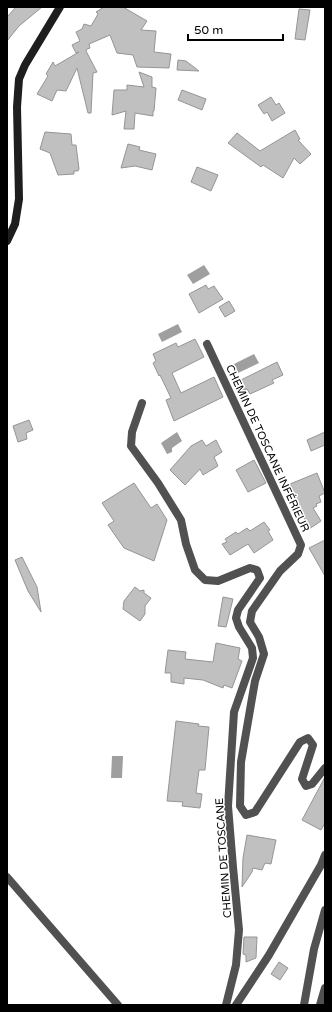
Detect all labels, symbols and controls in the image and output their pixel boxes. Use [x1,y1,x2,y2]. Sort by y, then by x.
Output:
scale bar [188,16,283,42]
text: 50 m [194,23,223,37]
street label: CHEMIN DE TOSCANE INFÉRIEUR [223,362,313,534]
street label: CHEMIN DE TOSCANE [213,797,234,918]

